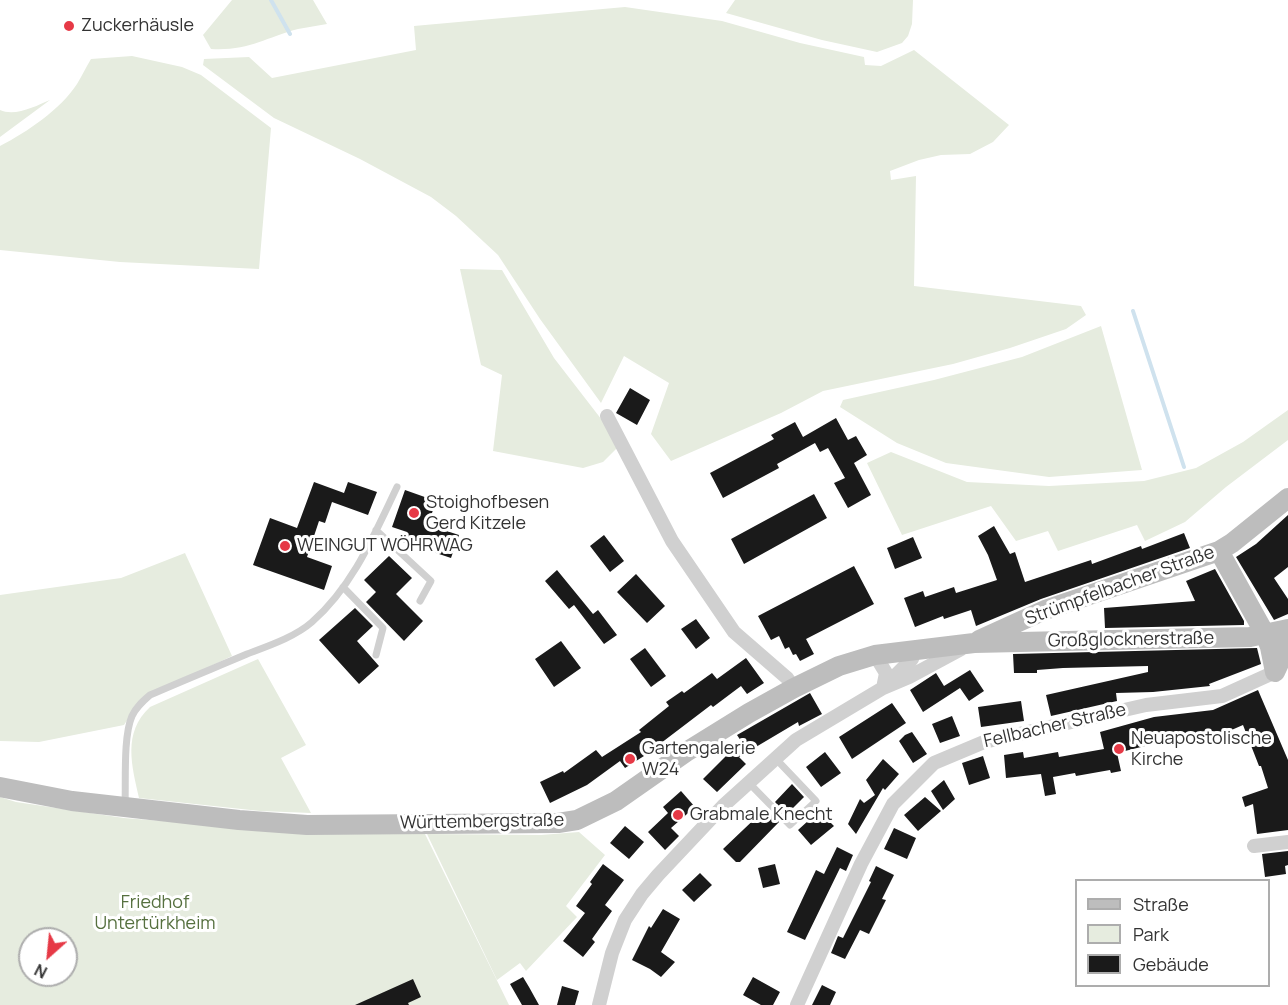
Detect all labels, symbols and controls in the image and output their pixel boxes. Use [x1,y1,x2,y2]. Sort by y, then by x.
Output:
place label: Zuckerhäusle [81,15,194,37]
marker: Zuckerhäusle [62,19,76,33]
place label: Stoighofbesen Gerd Kitzele [426,492,549,534]
marker: Stoighofbesen Gerd Kitzele [407,506,421,520]
place label: WEINGUT WÖHRWAG [297,535,473,557]
marker: WEINGUT WÖHRWAG [278,539,292,553]
street label: Strümpfelbacher Straße [1022,542,1218,630]
street label: Großglocknerstraße [1048,628,1214,652]
street label: Fellbacher Straße [982,699,1128,753]
place label: Neuapostolische Kirche [1131,728,1272,771]
place label: Gartengalerie W24 [642,738,756,780]
marker: Neuapostolische Kirche [1112,742,1126,756]
marker: Gartengalerie W24 [623,752,637,766]
place label: Grabmale Knecht [690,804,833,826]
marker: Grabmale Knecht [671,808,685,822]
street label: Württembergstraße [400,810,564,834]
legend [1075,879,1270,987]
park label: Friedhof Untertürkheim [94,892,216,934]
text: Straße [1133,892,1189,916]
text: Park [1133,922,1169,946]
north arrow [18,927,78,987]
text: Gebäude [1133,952,1209,976]
text: N [31,959,51,984]

